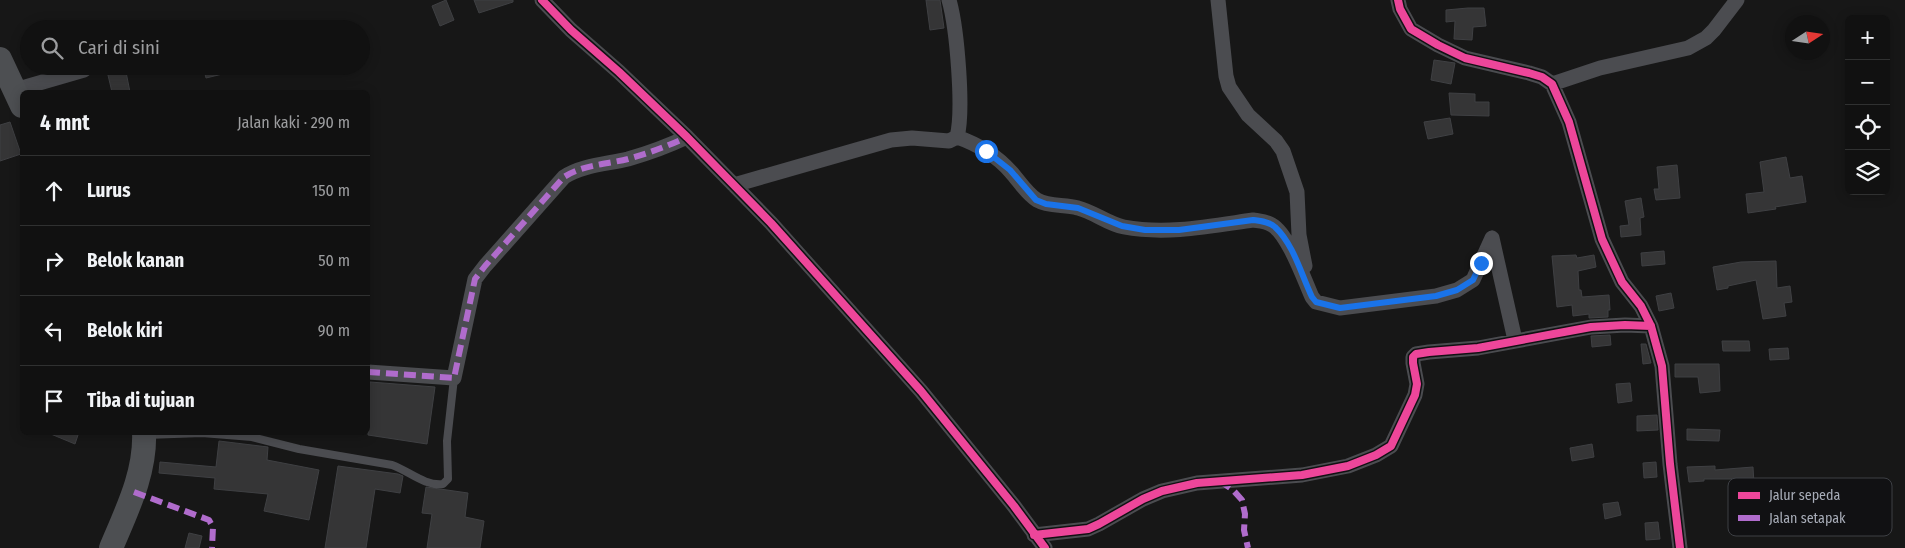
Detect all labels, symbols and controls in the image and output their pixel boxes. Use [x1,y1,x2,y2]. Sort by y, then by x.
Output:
north arrow [1785,15,1830,60]
map controls [1845,15,1890,195]
button: + [1845,15,1890,60]
search box [20,20,370,75]
icon: search [38,34,66,62]
text: Cari di sini [78,36,160,59]
button: − [1845,60,1890,105]
button: locate [1845,105,1890,150]
text: 4 mnt [40,110,90,136]
text: Jalan kaki · 290 m [237,113,350,132]
route start [975,140,998,163]
button: layers [1845,150,1890,195]
icon: ahead [40,177,68,205]
text: Lurus [87,179,131,202]
text: 150 m [312,181,350,200]
icon: right [40,247,68,275]
text: Belok kanan [87,249,184,272]
text: 50 m [318,251,350,270]
route end [1470,252,1493,275]
icon: left [40,317,68,345]
text: Belok kiri [87,319,163,342]
text: 90 m [318,321,350,340]
icon: arrive [40,387,68,415]
text: Tiba di tujuan [87,389,195,412]
legend [1728,478,1892,536]
text: Jalur sepeda [1769,487,1840,504]
text: Jalan setapak [1769,510,1846,527]

